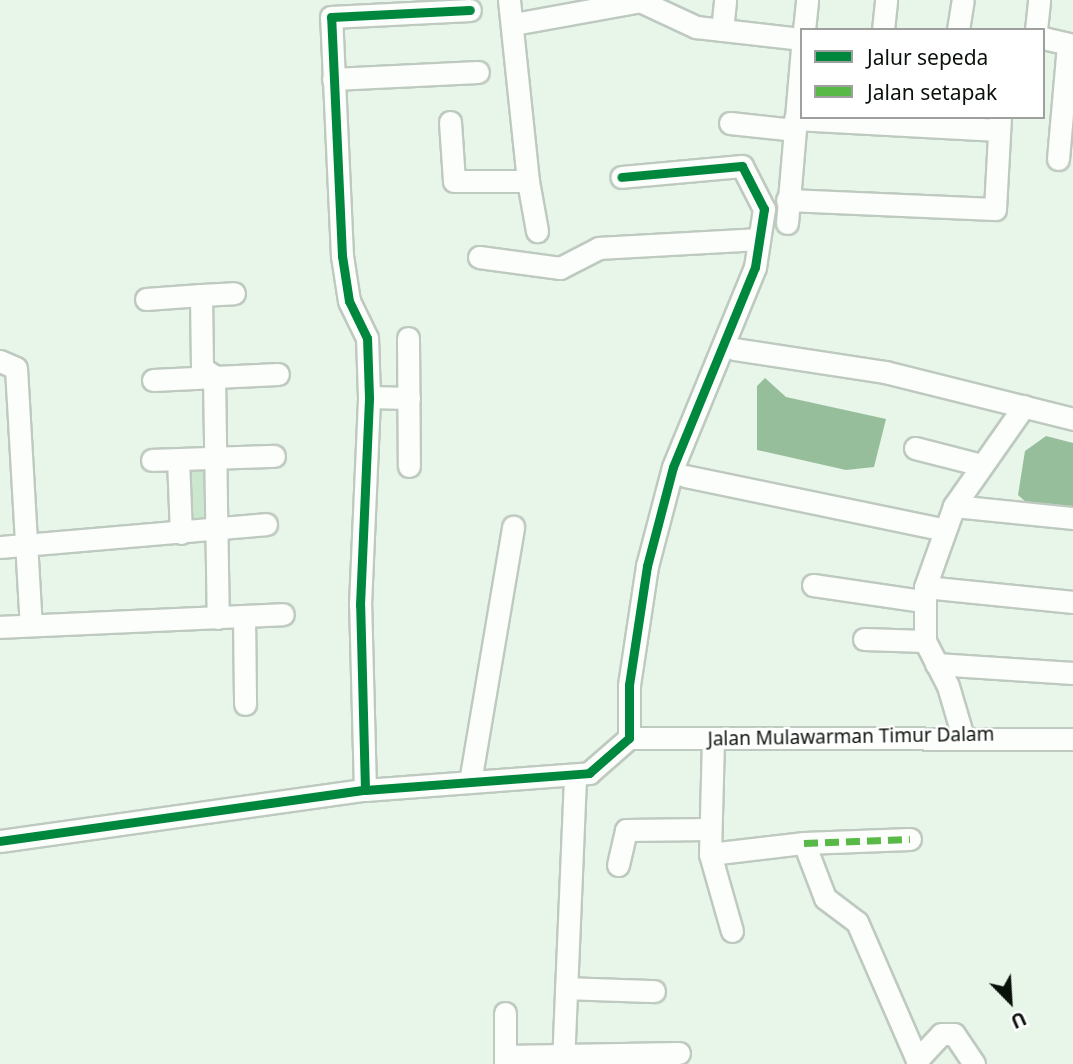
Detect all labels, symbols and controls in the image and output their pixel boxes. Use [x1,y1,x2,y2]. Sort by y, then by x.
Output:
legend [800,28,1045,119]
text: Jalur sepeda [867,43,988,71]
text: Jalan setapak [867,78,997,106]
street label: Jalan Mulawarman Timur Dalam [707,723,995,751]
north arrow [975,966,1045,1036]
text: U [1007,1005,1030,1035]

